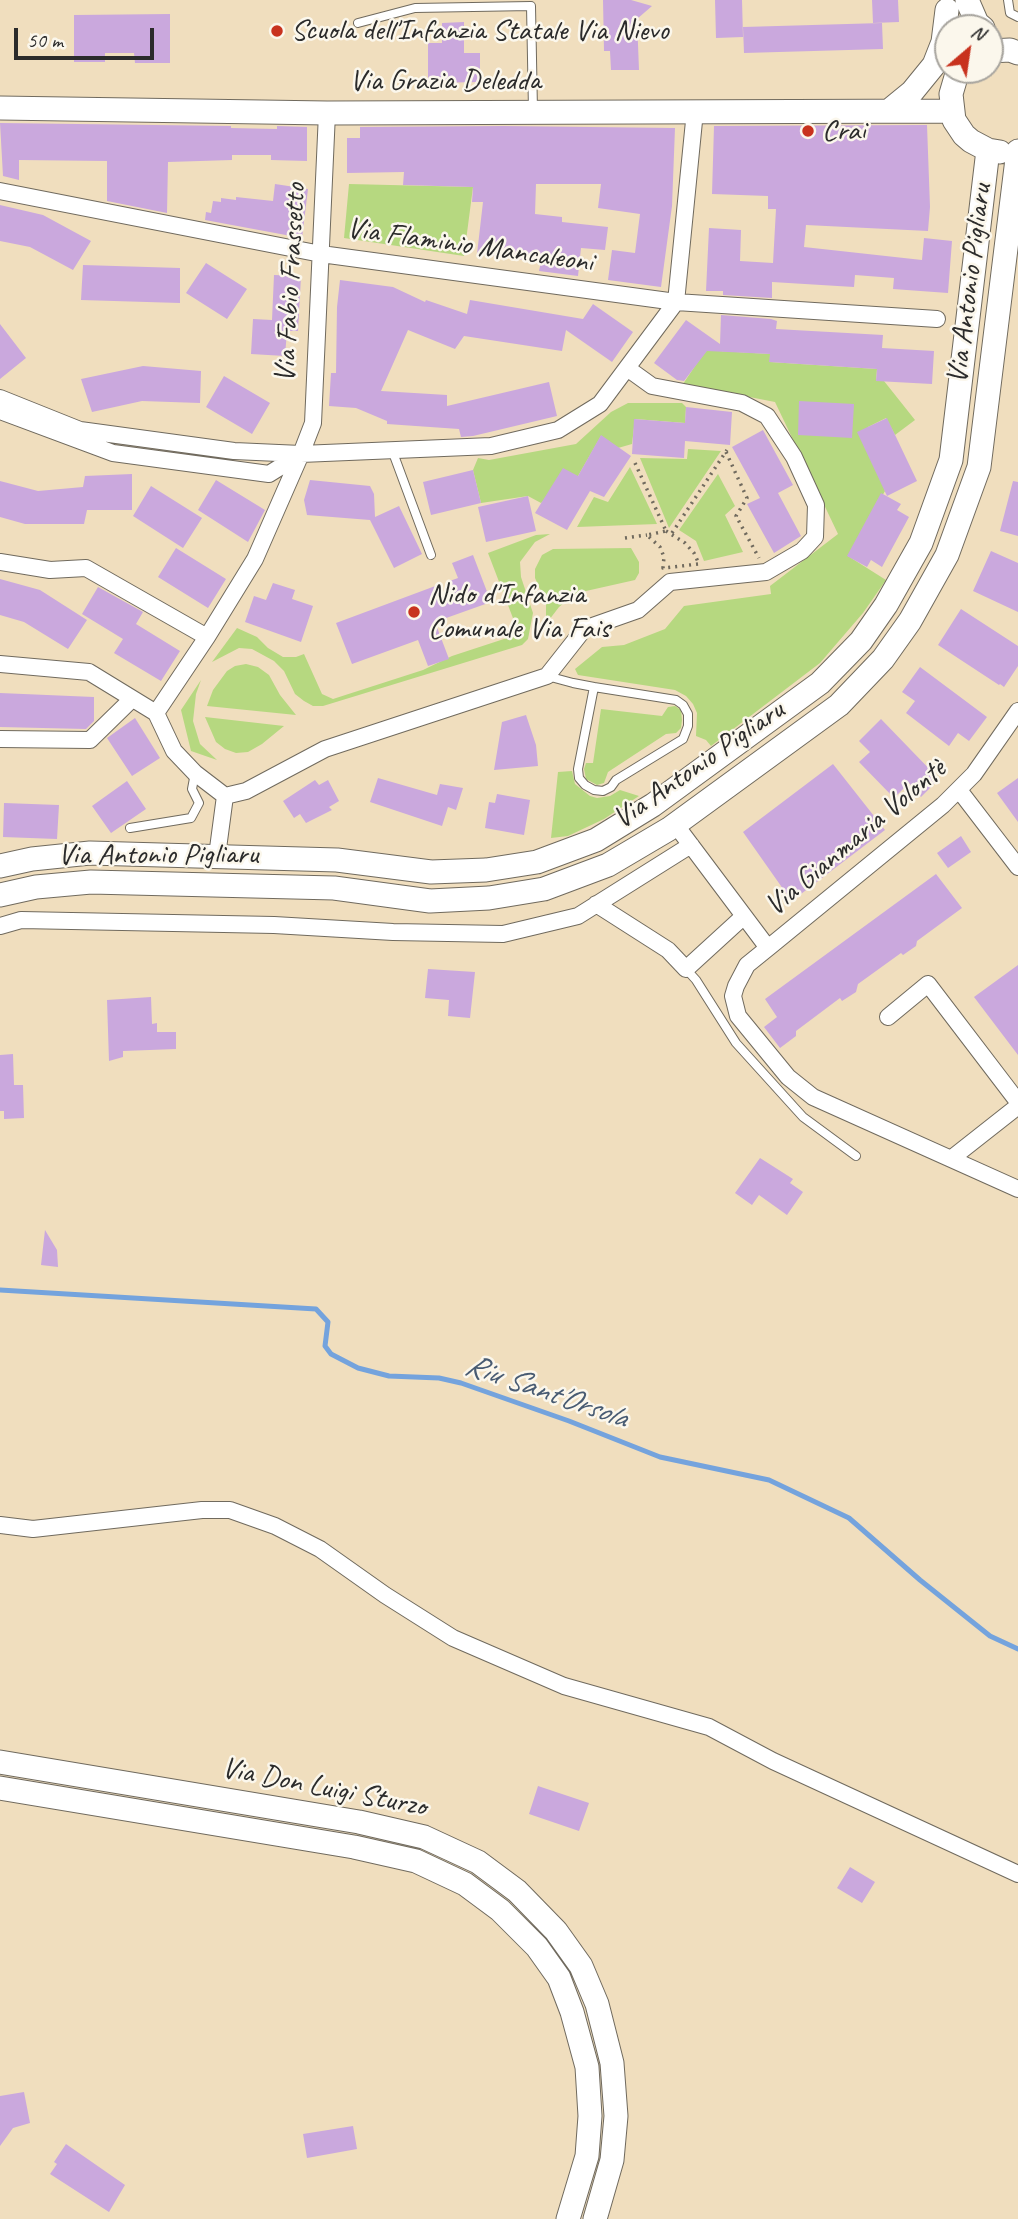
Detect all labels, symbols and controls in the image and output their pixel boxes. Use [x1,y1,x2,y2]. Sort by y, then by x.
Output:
place label: Scuola dell'Infanzia Statale Via Nievo [291,13,669,49]
scale bar [18,14,158,58]
north arrow [934,14,1004,84]
text: N [967,19,989,46]
marker: Scuola dell'Infanzia Statale Via Nievo [269,23,285,39]
text: 50 m [27,27,63,53]
street label: Via Grazia Deledda [350,63,540,99]
place label: Crai [822,113,866,149]
marker: Crai [800,123,816,139]
street label: Via Fabio Frassetto [268,182,314,384]
street label: Via Antonio Pigliaru [940,182,1000,386]
street label: Via Flaminio Mancaleoni [345,211,595,281]
place label: Nido d'Infanzia Comunale Via Fais [428,577,610,648]
marker: Nido d'Infanzia Comunale Via Fais [406,604,422,620]
street label: Via Antonio Pigliaru [606,693,792,837]
street label: Via Gianmaria Volontè [758,752,954,924]
street label: Via Antonio Pigliaru [58,837,258,873]
water label: Riu Sant'Orsola [460,1346,632,1438]
street label: Via Don Luigi Sturzo [219,1751,429,1825]

